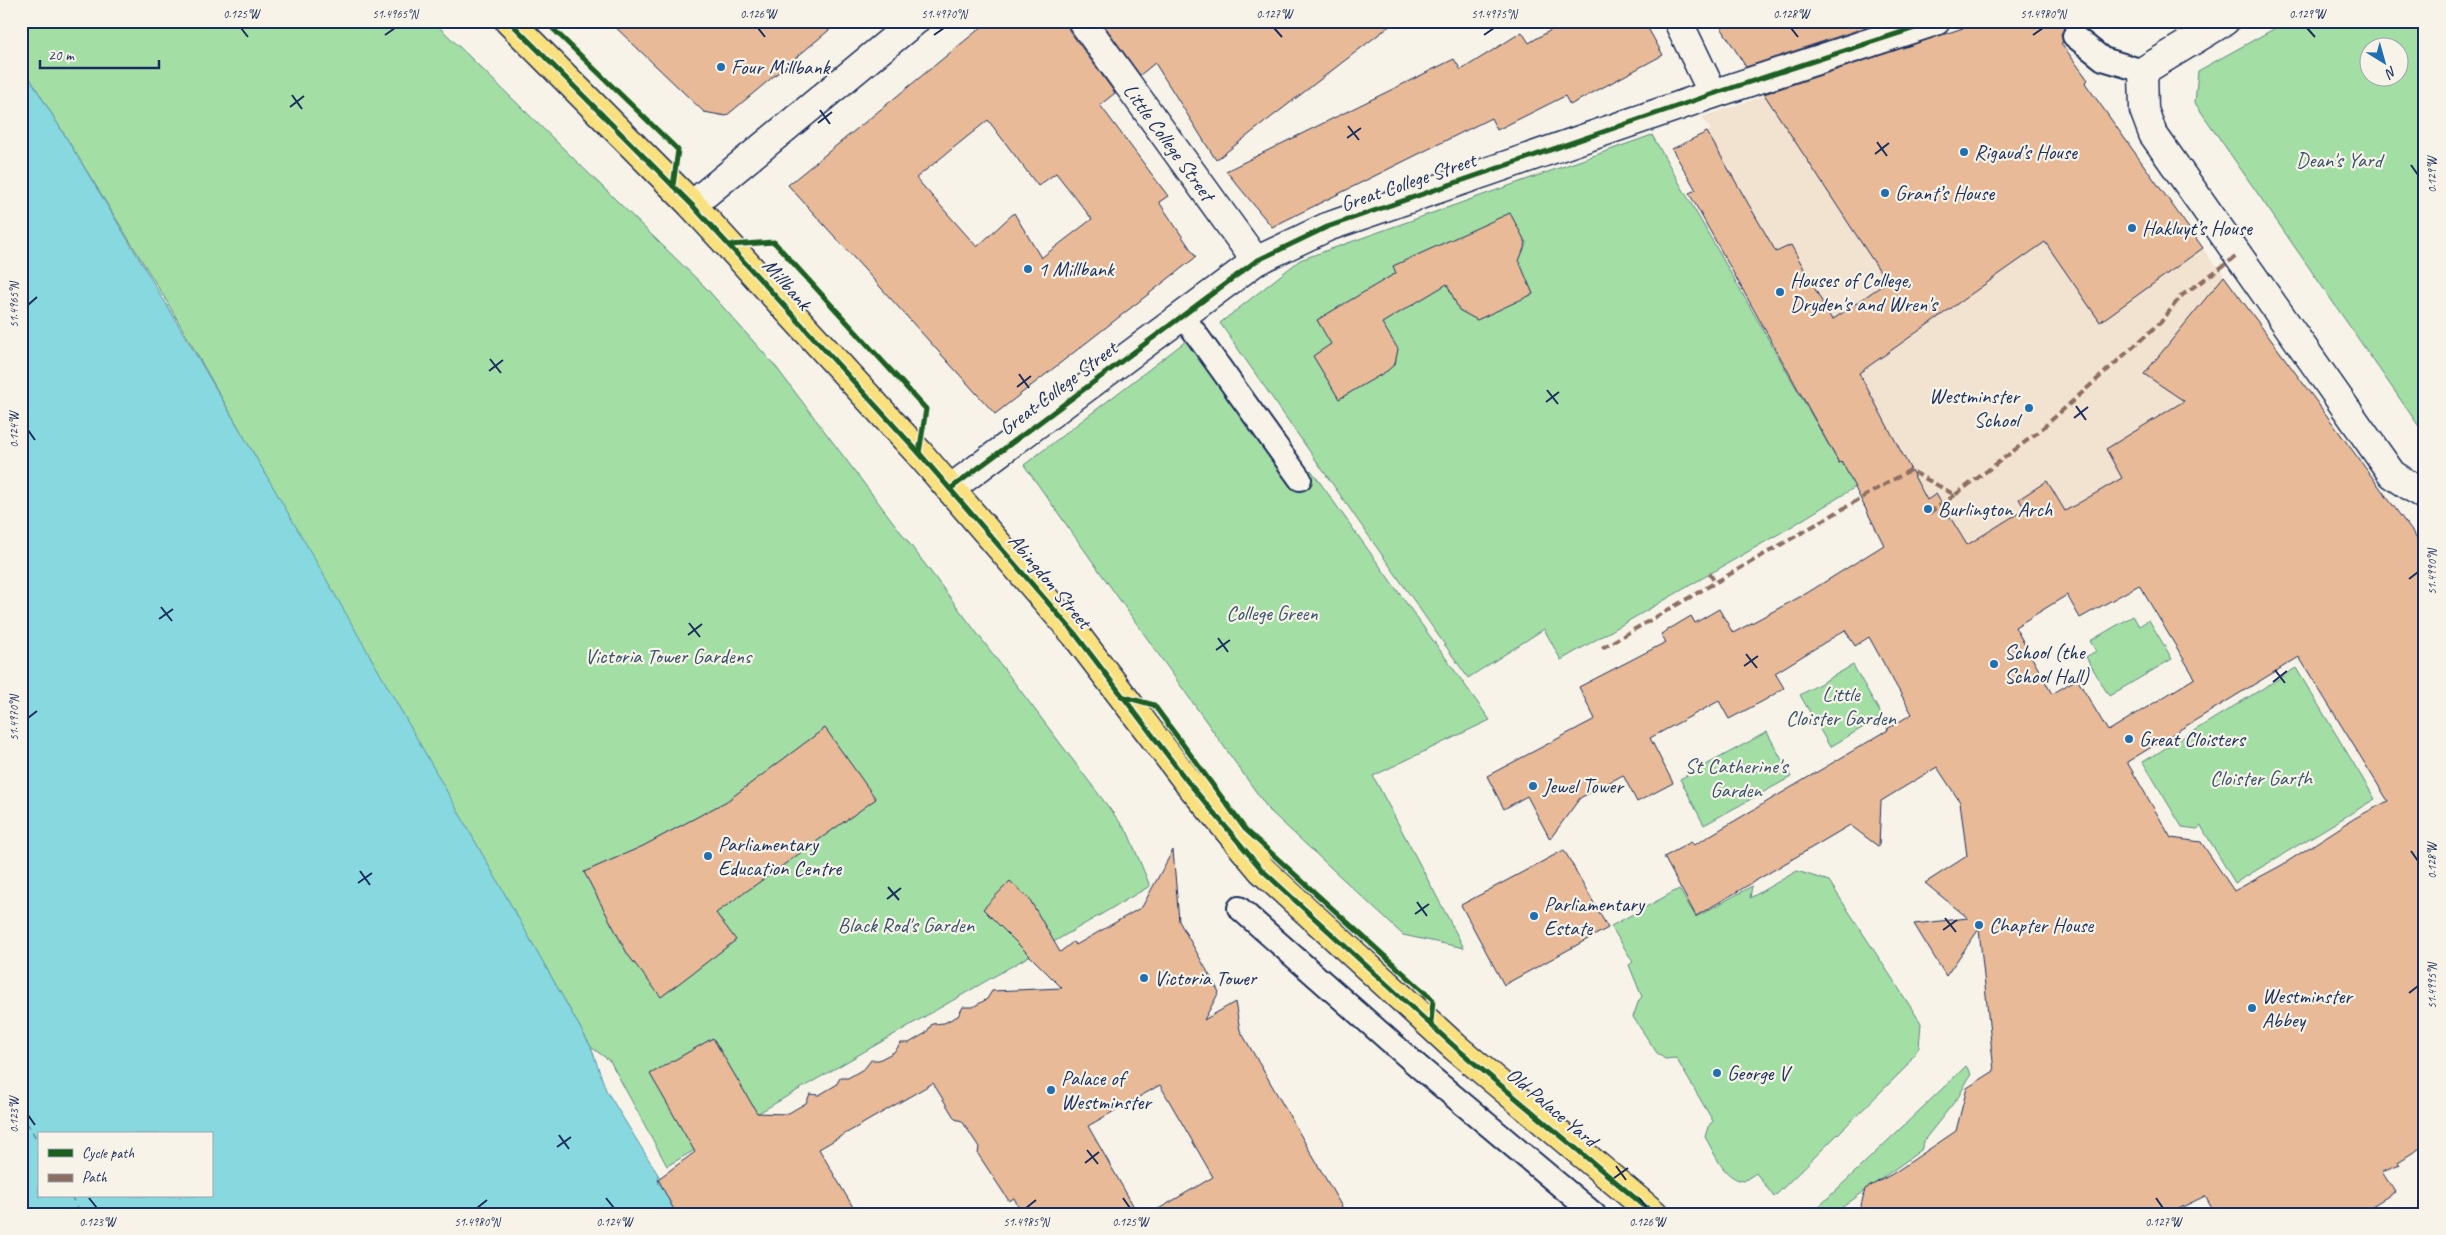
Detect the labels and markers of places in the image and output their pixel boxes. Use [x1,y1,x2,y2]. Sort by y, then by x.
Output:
place label: Four Millbank [731,54,831,80]
marker: Four Millbank [715,61,727,73]
place label: Rigaud’s House [1974,139,2078,165]
marker: Rigaud’s House [1958,146,1970,158]
place label: Grant’s House [1895,180,1995,206]
marker: Grant’s House [1879,187,1891,199]
place label: Hakluyt’s House [2142,215,2253,241]
marker: Hakluyt’s House [2126,222,2138,234]
place label: 1 Millbank [1038,256,1115,282]
marker: 1 Millbank [1022,263,1034,275]
place label: Houses of College, Dryden's and Wren's [1790,267,1939,317]
marker: Houses of College, Dryden's and Wren's [1774,286,1786,298]
place label: Westminster School [1929,383,2022,433]
marker: Westminster School [2023,402,2035,414]
place label: Burlington Arch [1938,496,2053,522]
marker: Burlington Arch [1922,503,1934,515]
place label: School (the School Hall) [2004,639,2090,689]
marker: School (the School Hall) [1988,658,2000,670]
place label: Great Cloisters [2139,726,2247,752]
marker: Great Cloisters [2123,733,2135,745]
place label: Jewel Tower [1542,773,1625,799]
marker: Jewel Tower [1527,780,1539,792]
place label: Parliamentary Education Centre [718,831,842,881]
marker: Parliamentary Education Centre [702,850,714,862]
place label: Parliamentary Estate [1544,891,1646,941]
marker: Parliamentary Estate [1528,910,1540,922]
place label: Chapter House [1989,912,2094,938]
marker: Chapter House [1973,919,1985,931]
place label: Victoria Tower [1154,965,1258,991]
marker: Victoria Tower [1138,972,1150,984]
place label: Westminster Abbey [2262,983,2354,1033]
marker: Westminster Abbey [2246,1002,2258,1014]
place label: George V [1727,1060,1792,1086]
place label: Palace of Westminster [1061,1065,1153,1115]
marker: George V [1711,1067,1723,1079]
marker: Palace of Westminster [1045,1084,1057,1096]

